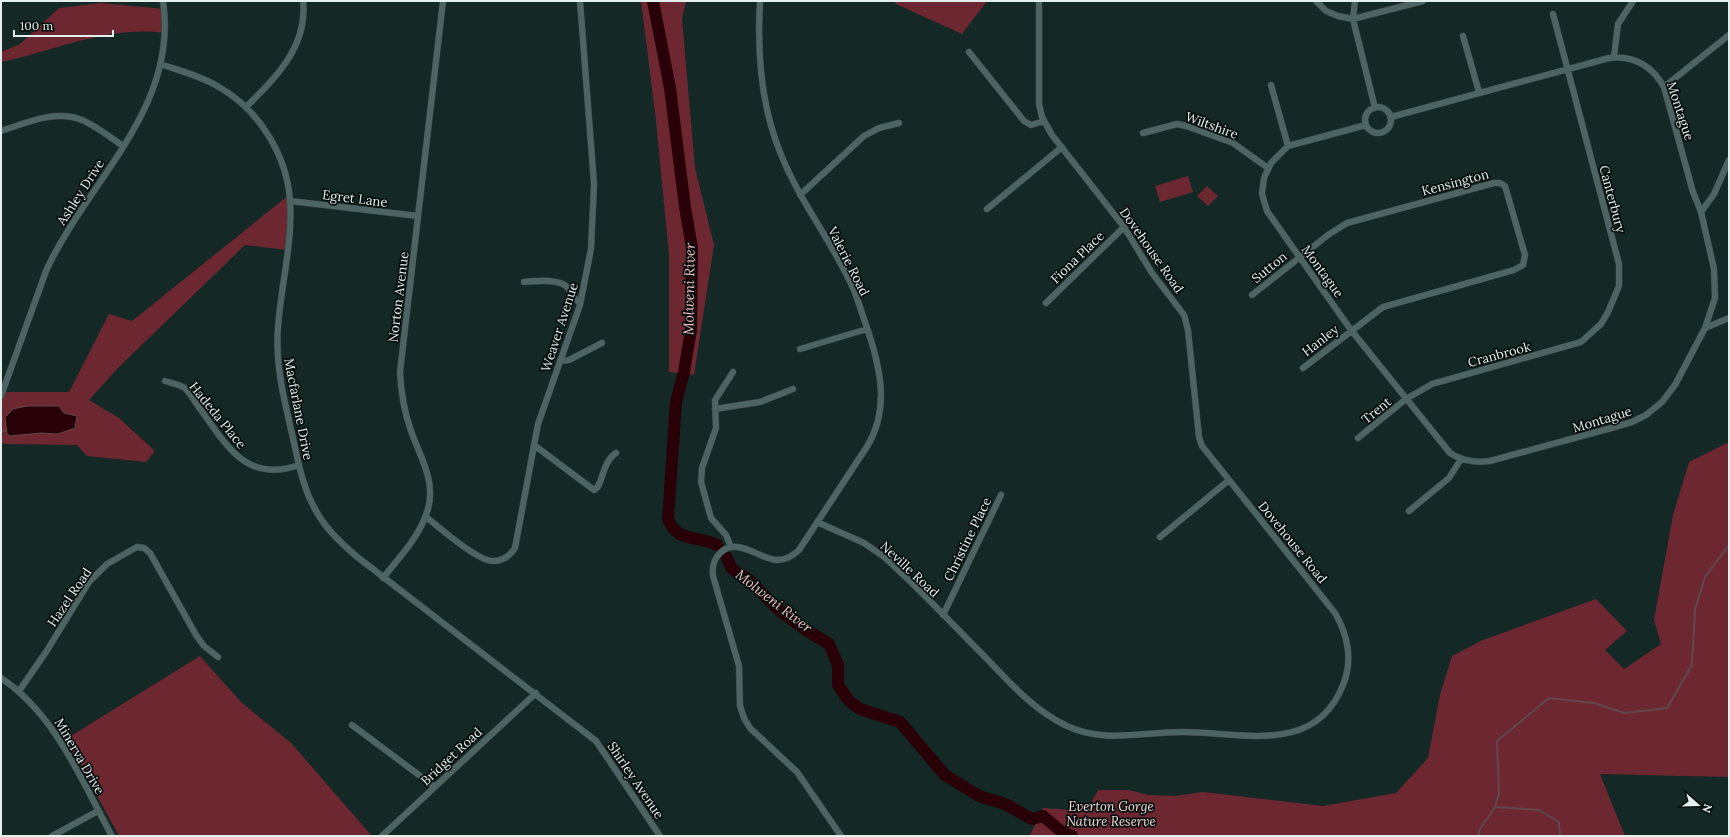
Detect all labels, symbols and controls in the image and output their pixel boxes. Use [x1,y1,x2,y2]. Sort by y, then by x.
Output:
scale bar [14,12,113,38]
text: 100 m [20,18,53,33]
street label: Montague [1663,80,1698,143]
street label: Wiltshire [1183,108,1241,143]
street label: Ashley Drive [52,156,108,229]
street label: Canterbury [1595,163,1630,235]
street label: Kensington [1420,165,1491,200]
street label: Egret Lane [321,186,389,211]
street label: Dovehouse Road [1116,204,1188,297]
street label: Valerie Road [823,223,873,299]
street label: Fiona Place [1047,228,1108,287]
water label: Molweni River [679,242,699,335]
street label: Montague [1298,242,1347,301]
street label: Sutton [1248,248,1291,287]
street label: Norton Avenue [385,251,412,343]
street label: Weaver Avenue [537,280,582,374]
street label: Hanley [1299,321,1342,360]
street label: Cranbrook [1466,338,1533,371]
street label: Macfarlane Drive [280,357,317,461]
street label: Hadeda Place [185,378,250,452]
street label: Trent [1358,393,1395,428]
street label: Montague [1571,402,1634,437]
street label: Christine Place [940,495,995,584]
street label: Dovehouse Road [1254,498,1331,587]
street label: Neville Road [877,538,943,601]
street label: Hazel Road [44,564,95,630]
water label: Molweni River [732,565,816,637]
street label: Minerva Drive [51,715,108,797]
street label: Bridget Road [417,723,486,789]
street label: Shirley Avenue [604,739,668,822]
north arrow [1678,785,1718,825]
park label: Everton Gorge Nature Reserve [1066,798,1156,830]
text: N [1699,802,1715,815]

